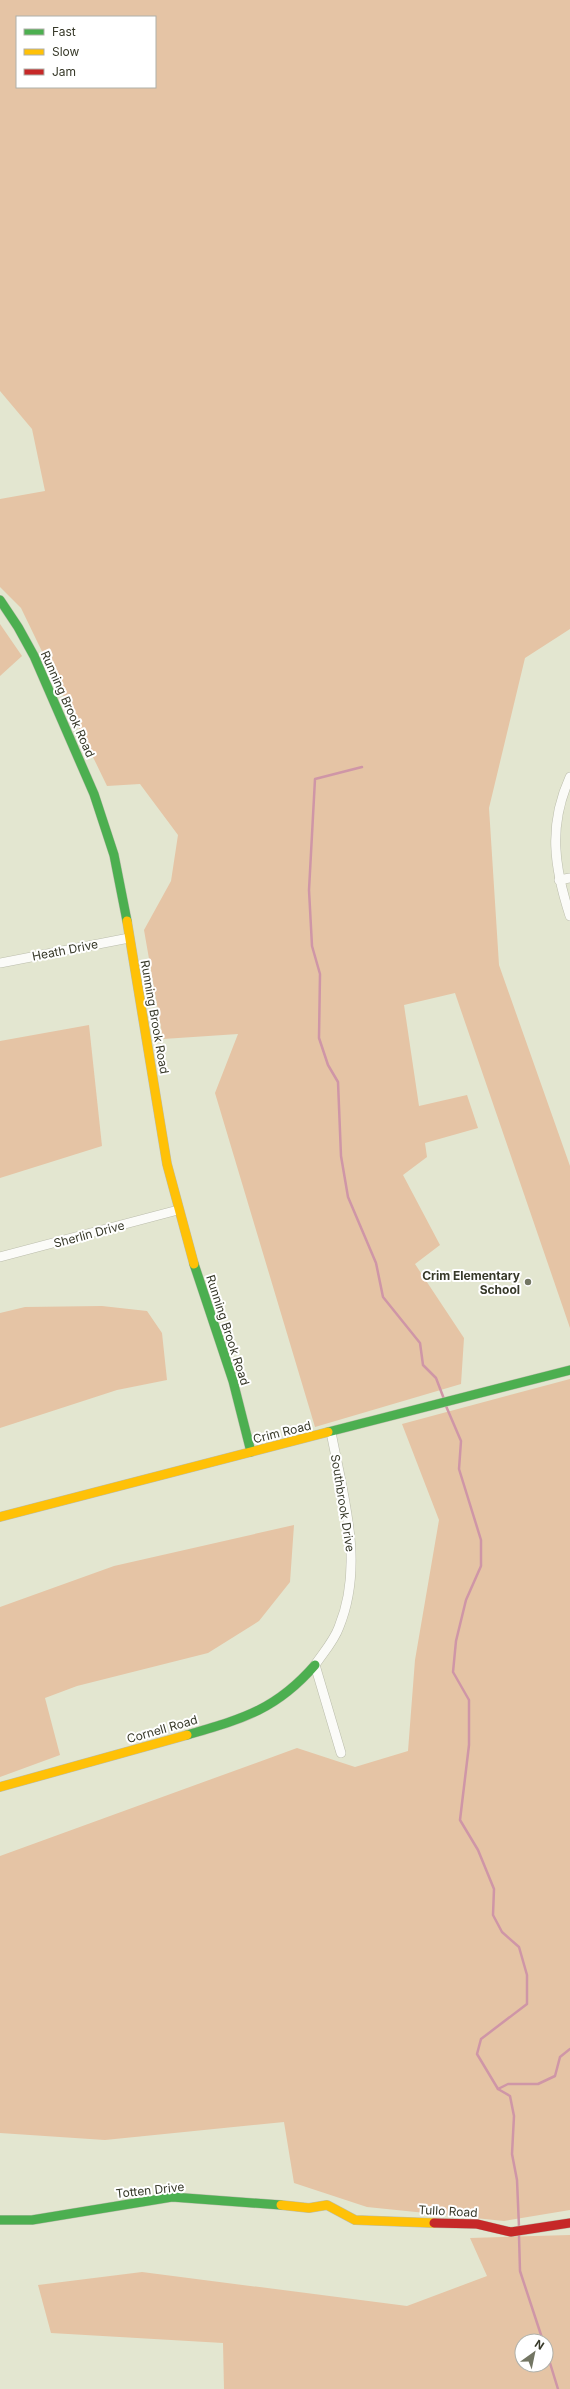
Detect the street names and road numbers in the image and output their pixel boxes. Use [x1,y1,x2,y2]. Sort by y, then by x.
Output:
street label: Running Brook Road [38,648,98,760]
street label: Heath Drive [31,936,99,964]
street label: Running Brook Road [138,959,172,1075]
street label: Sherlin Drive [52,1217,126,1251]
street label: Running Brook Road [203,1273,253,1387]
street label: Crim Road [251,1418,313,1446]
street label: Southbrook Drive [328,1453,358,1553]
street label: Cornell Road [125,1712,199,1746]
street label: Totten Drive [115,2179,185,2201]
street label: Tullo Road [418,2202,478,2220]

